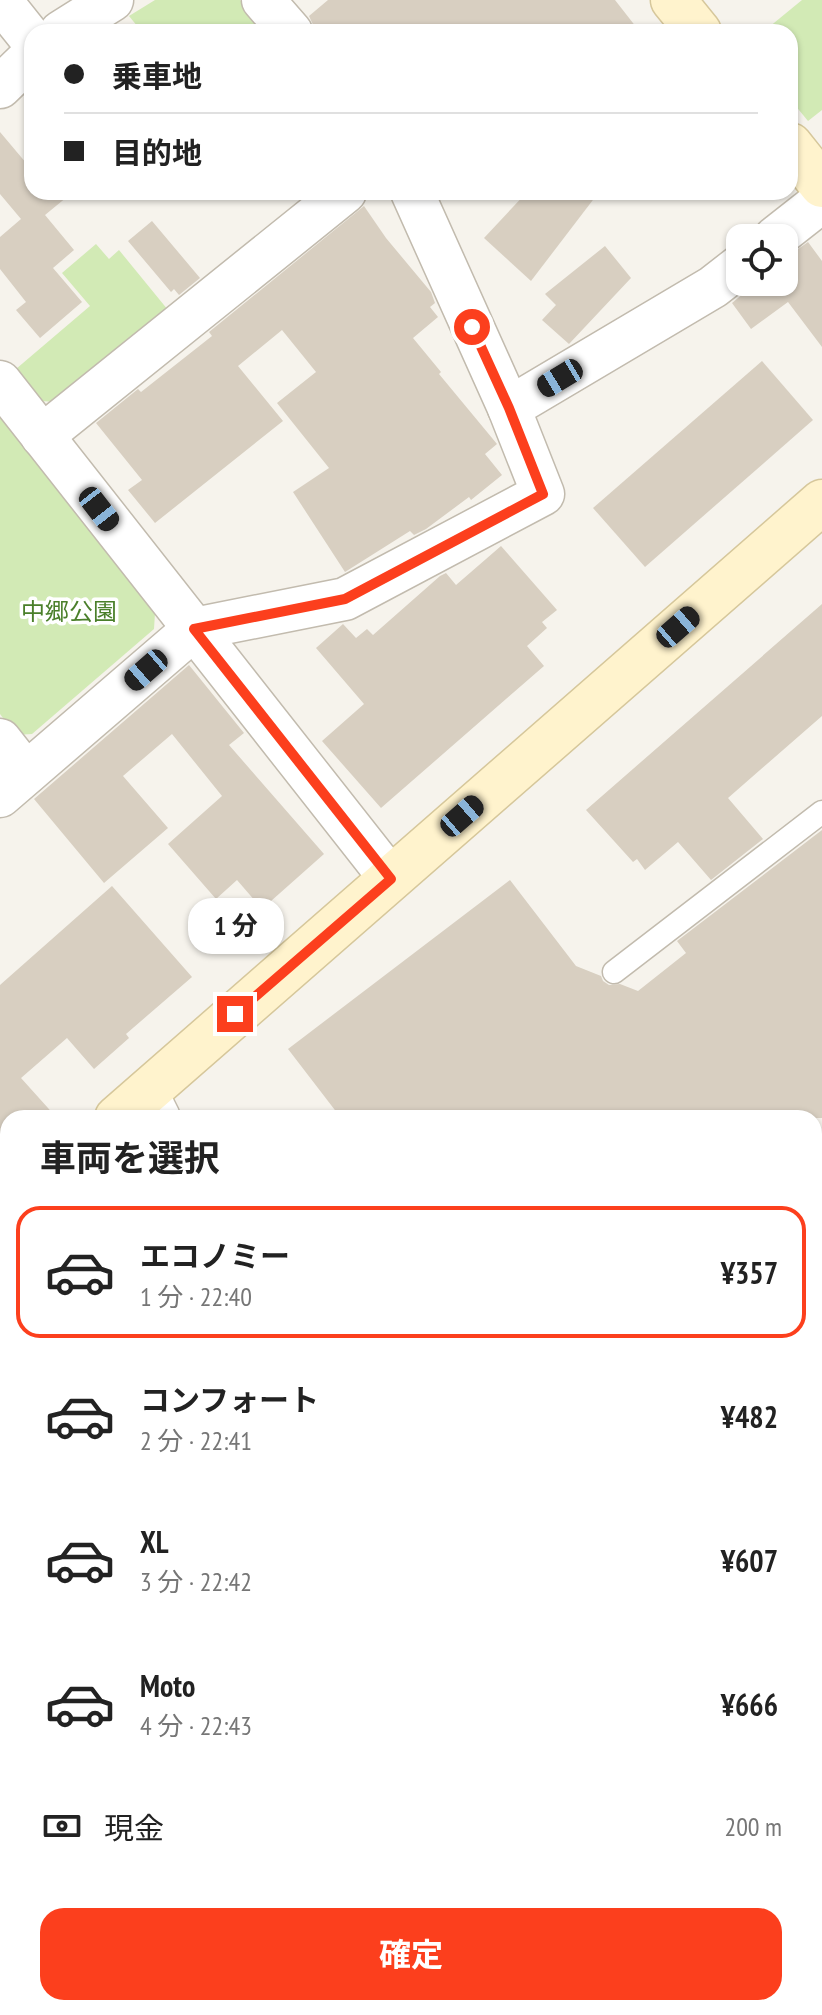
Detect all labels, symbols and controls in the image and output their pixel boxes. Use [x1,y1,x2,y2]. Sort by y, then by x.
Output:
text: 乗車地 [112,56,202,95]
text: 目的地 [112,133,202,172]
map controls [726,224,798,296]
button: locate [726,224,798,296]
route start [454,309,490,345]
car [533,355,587,401]
car [75,483,123,535]
park label: 中郷公園 [21,596,117,627]
car [652,602,704,652]
car [120,645,172,695]
car [436,791,488,841]
callout: 1 分 [187,898,283,954]
text: 1 分 [214,909,258,942]
route end [217,996,253,1032]
text: 車両を選択 [40,1134,220,1181]
icon: car [44,1236,116,1308]
text: エコノミー [140,1236,290,1275]
text: ¥357 [721,1253,778,1292]
text: 1 分 · 22:40 [140,1280,252,1313]
icon: car [44,1380,116,1452]
text: コンフォート [140,1380,319,1419]
text: ¥482 [721,1397,778,1436]
text: 2 分 · 22:41 [140,1424,252,1457]
text: XL [140,1522,169,1561]
icon: car [44,1524,116,1596]
text: ¥607 [721,1541,778,1580]
text: 3 分 · 22:42 [140,1565,252,1598]
text: Moto [140,1666,195,1705]
icon: car [44,1668,116,1740]
text: ¥666 [721,1685,778,1724]
text: 4 分 · 22:43 [140,1709,252,1742]
icon: cash [40,1804,84,1848]
text: 現金 [104,1808,164,1847]
text: 200 m [724,1810,782,1843]
button: 確定 [40,1908,782,2000]

